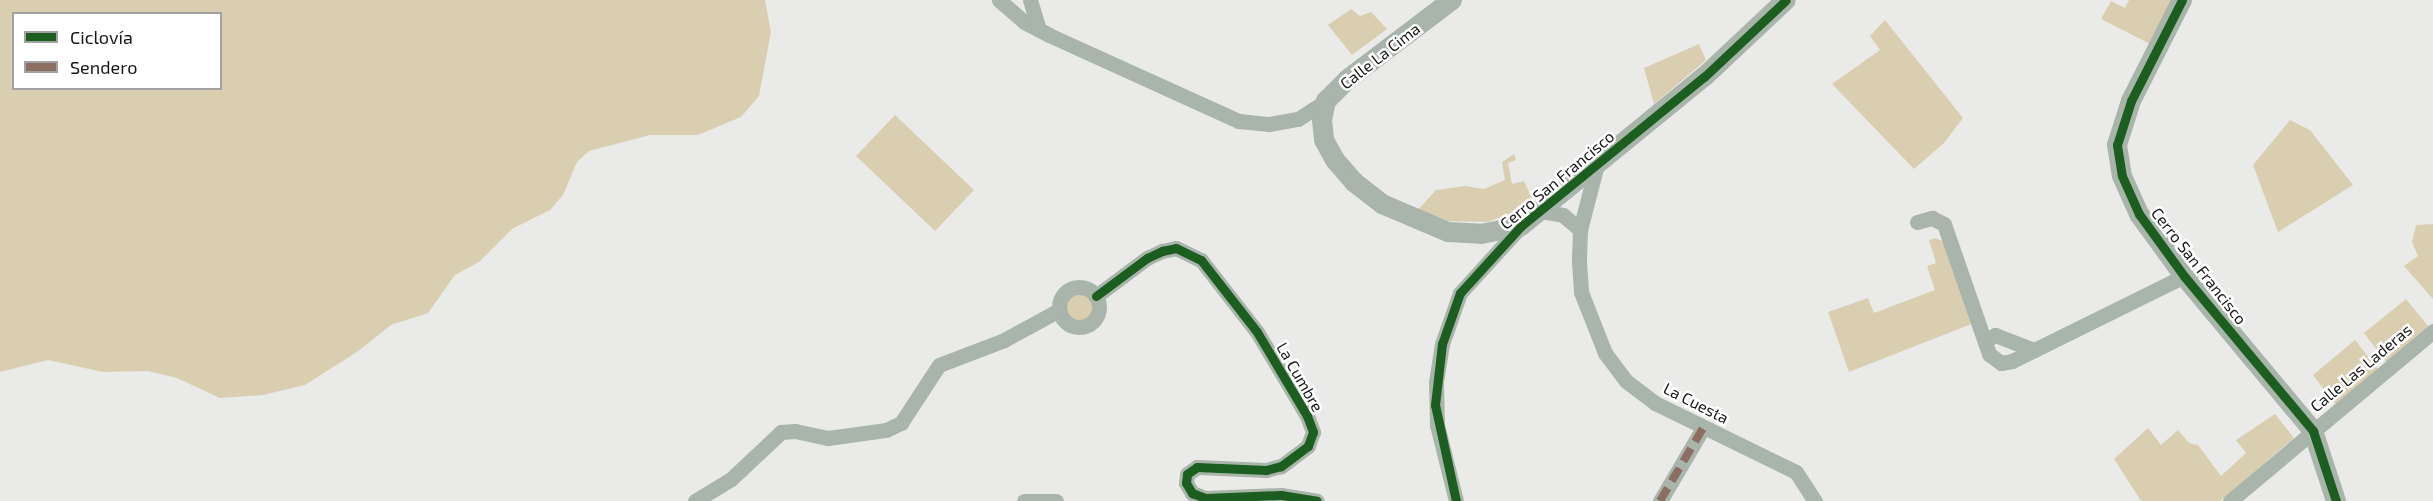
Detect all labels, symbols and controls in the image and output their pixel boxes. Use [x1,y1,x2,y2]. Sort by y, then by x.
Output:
legend [12,12,222,90]
street label: Calle La Cima [1336,19,1424,93]
text: Ciclovía [70,26,133,48]
text: Sendero [70,56,137,78]
street label: Cerro San Francisco [1496,127,1618,233]
street label: Cerro San Francisco [2147,204,2251,328]
street label: Calle Las Laderas [2306,320,2416,416]
street label: La Cumbre [1272,339,1328,415]
street label: La Cuesta [1660,378,1732,428]

